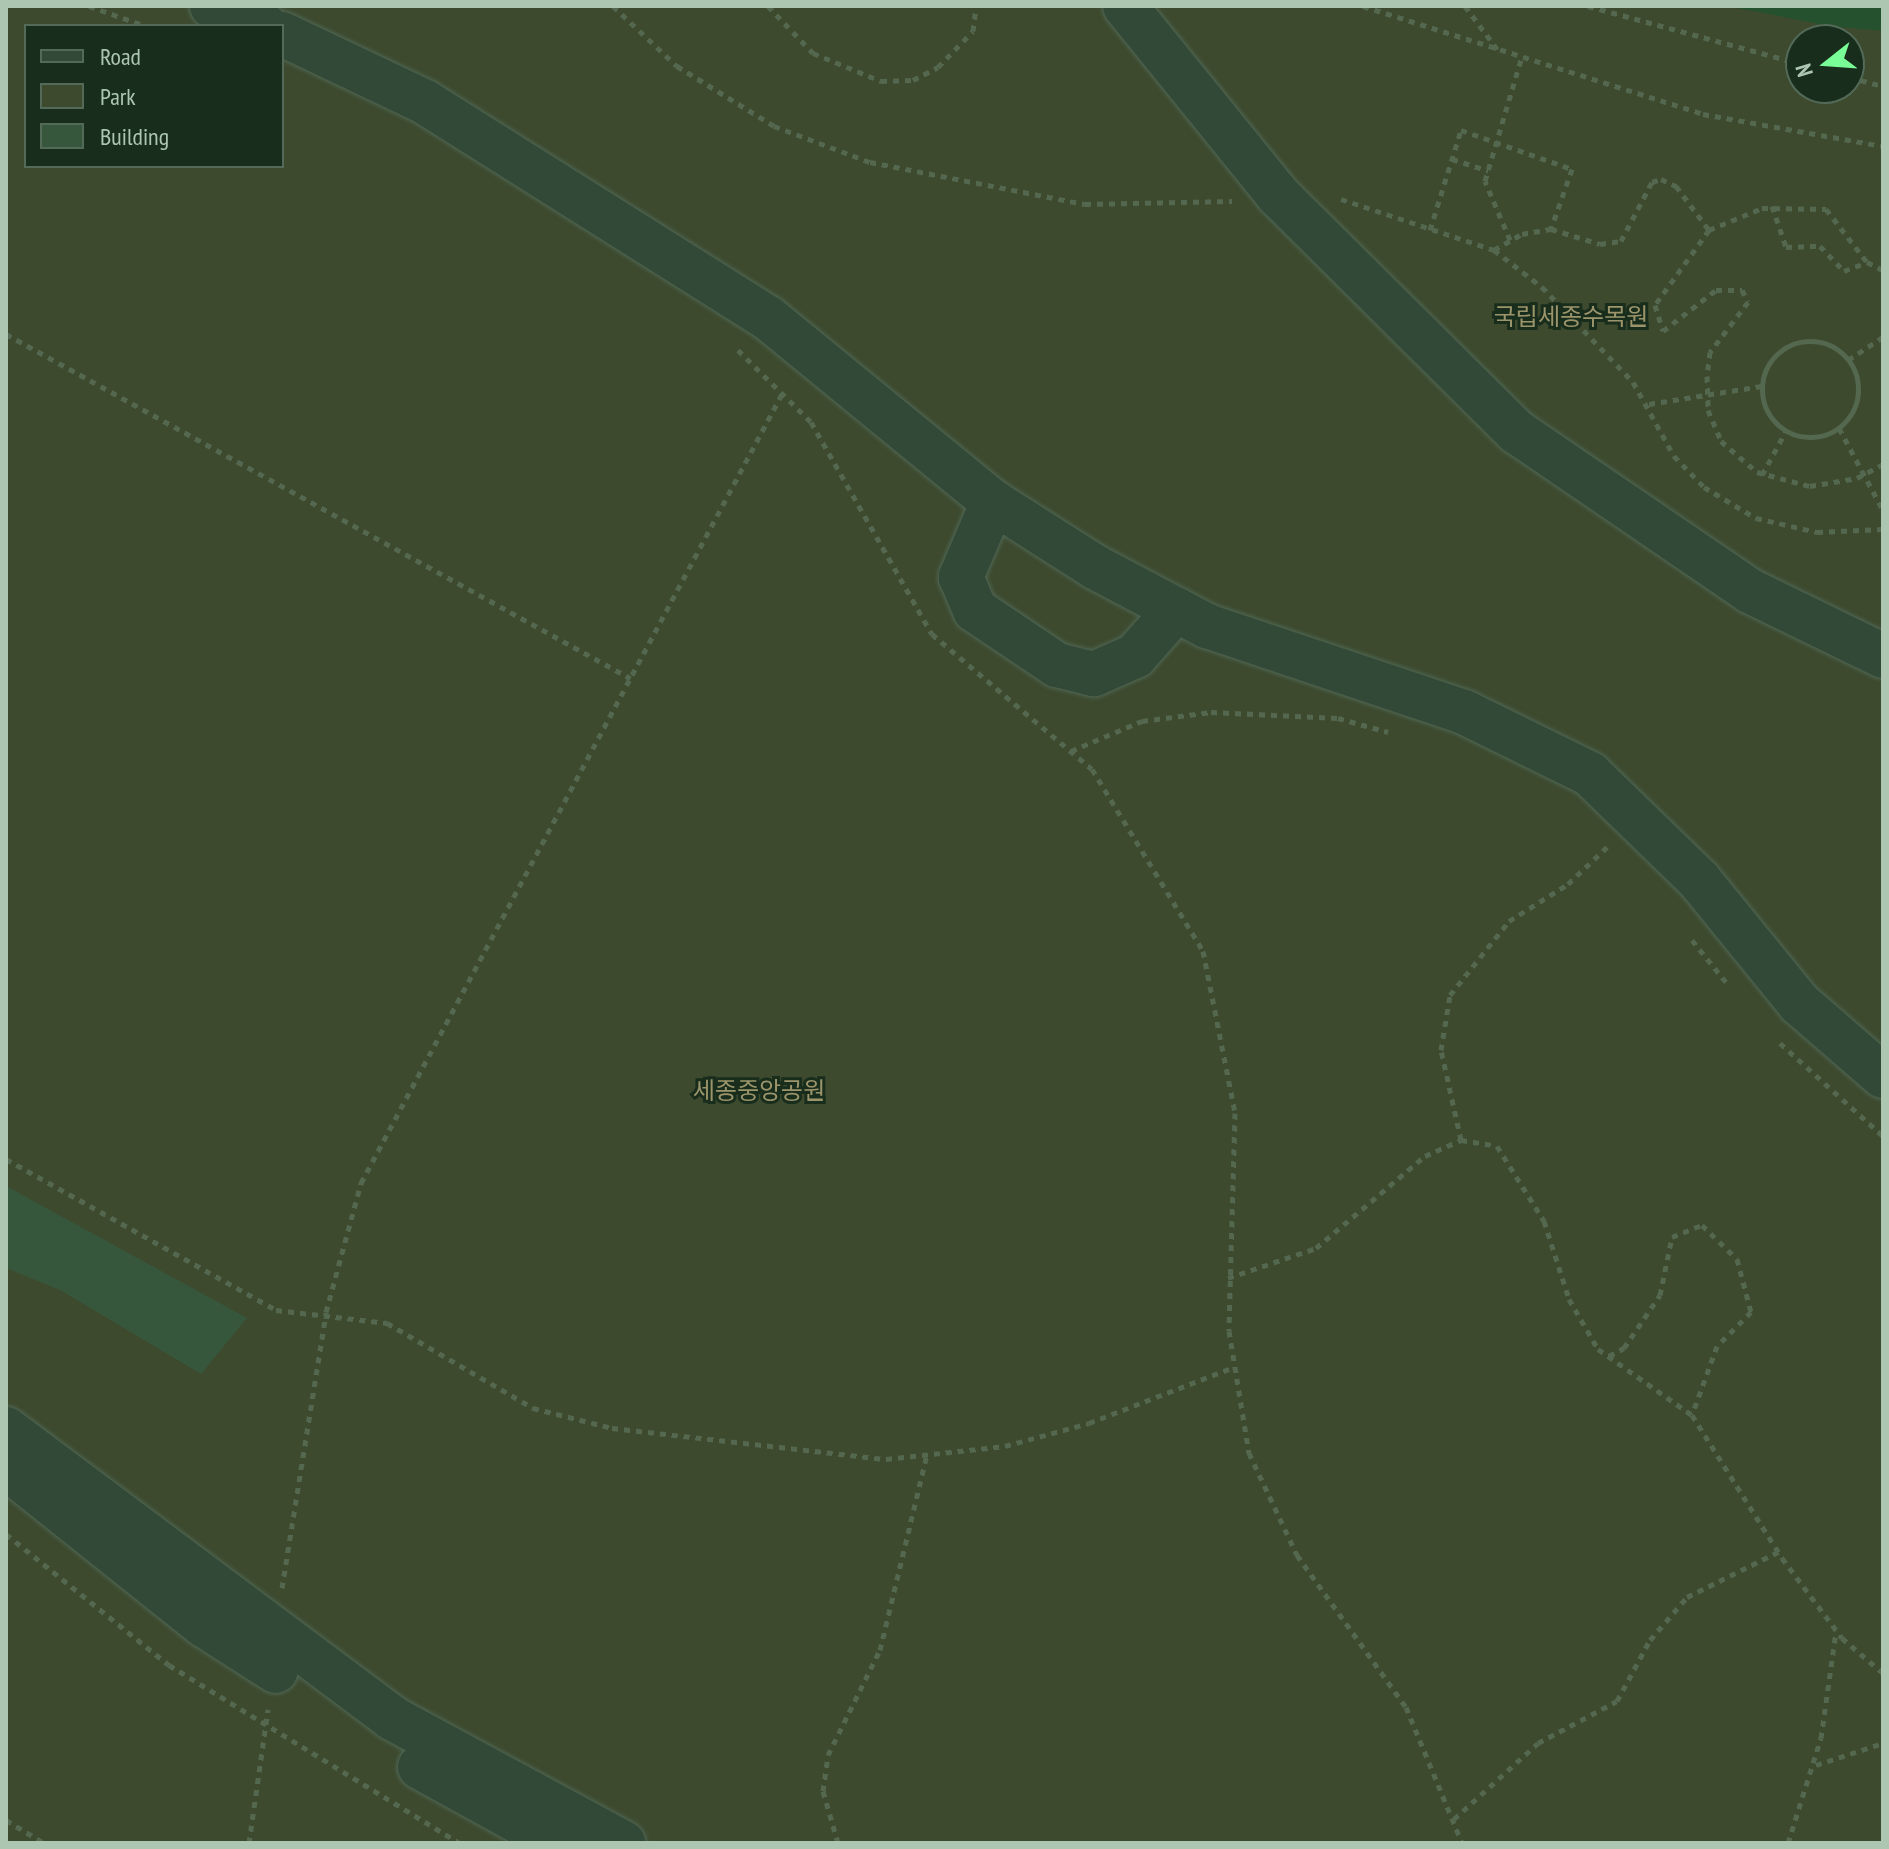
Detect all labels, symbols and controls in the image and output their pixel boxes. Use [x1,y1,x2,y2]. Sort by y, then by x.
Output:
legend [24,24,284,168]
north arrow [1785,24,1865,104]
text: Road [100,41,141,72]
text: N [1789,61,1819,80]
text: Park [100,81,136,112]
text: Building [100,121,169,152]
park label: 국립세종수목원 [1494,303,1648,331]
park label: 세종중앙공원 [693,1077,825,1105]

